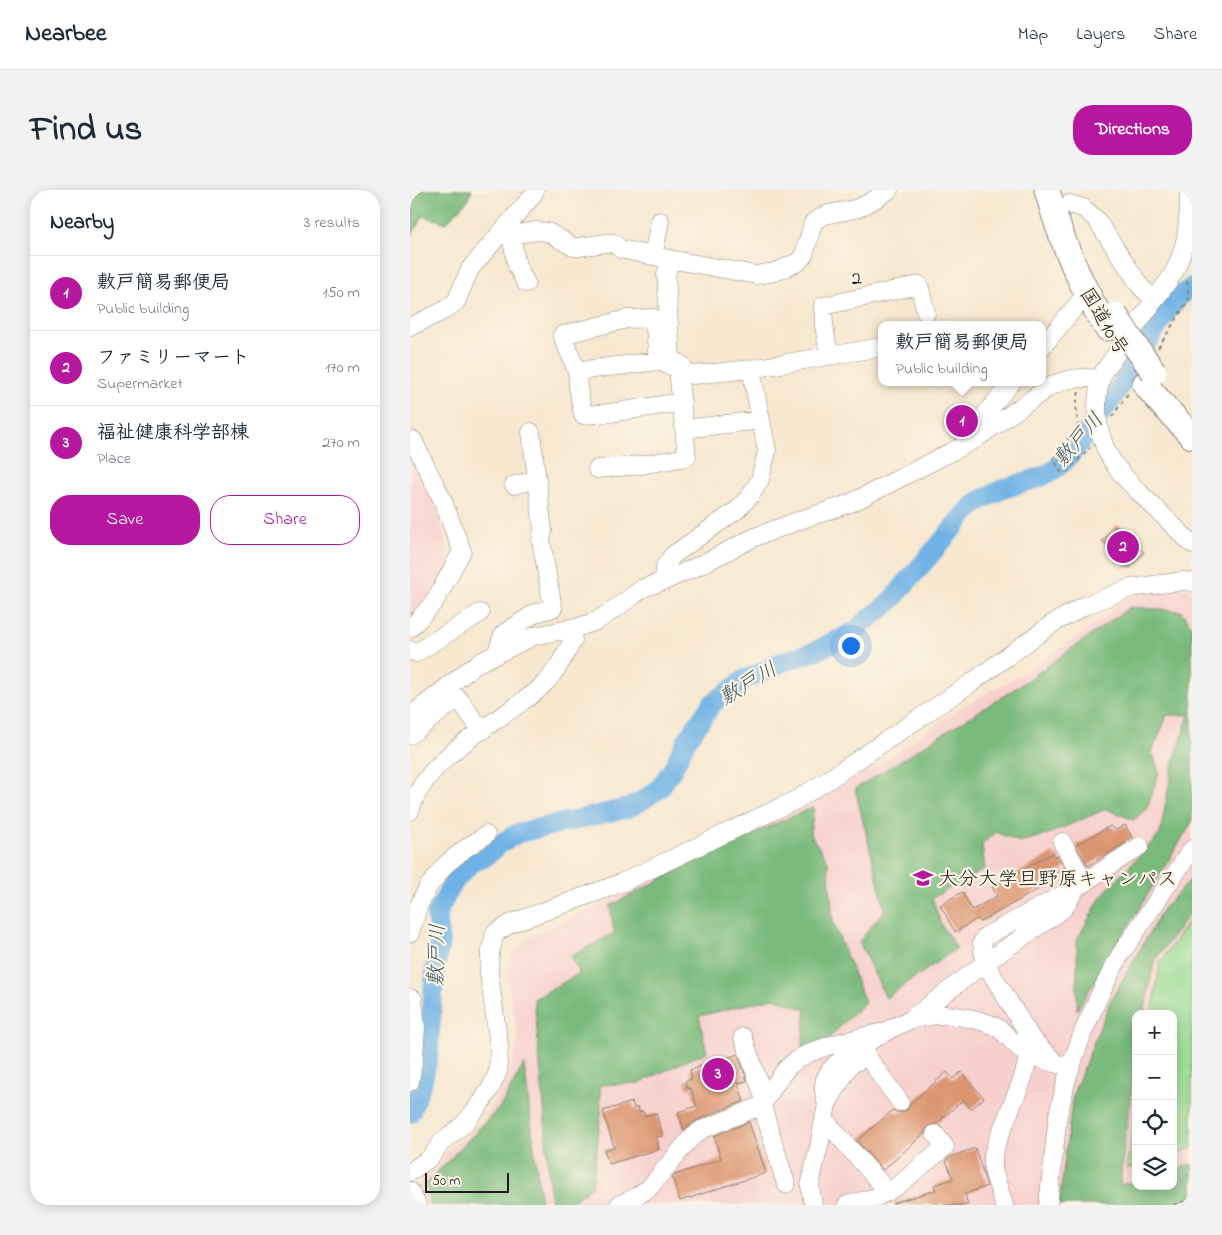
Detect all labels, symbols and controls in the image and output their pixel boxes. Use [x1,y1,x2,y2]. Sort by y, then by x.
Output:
text: Nearbee [25,17,107,52]
text: Map [1018,22,1048,48]
text: Layers [1076,22,1126,48]
text: Share [1154,22,1197,48]
text: Find us [30,105,142,156]
button: Directions [1073,105,1192,155]
text: Nearby [50,208,114,238]
text: 3 results [304,211,360,235]
street label: 2 [849,264,864,295]
text: 敷戸簡易郵便局 [97,270,230,297]
text: 1 [63,281,69,305]
text: 150 m [322,281,360,305]
street label: 国道10号 [1071,283,1135,362]
text: Public building [97,297,189,321]
popup [878,321,1046,386]
text: 敷戸簡易郵便局 [895,330,1029,357]
text: ファミリーマート [97,345,250,372]
text: 2 [62,356,70,380]
text: 170 m [325,356,360,380]
text: Public building [895,357,988,381]
text: Supermarket [97,372,183,396]
pin: 1 [946,402,978,440]
water label: 敷戸川 [1048,407,1111,474]
text: 福祉健康科学部棟 [97,420,249,447]
text: 3 [63,431,69,455]
text: 270 m [322,431,360,455]
text: Place [97,447,131,471]
button: Save [50,495,200,545]
button: Share [210,495,360,545]
pin: 2 [1107,528,1139,566]
your location [838,633,864,659]
water label: 敷戸川 [714,656,784,714]
place label: 大分大学旦野原キャンパス [938,866,1177,895]
school or university icon: 大分大学旦野原キャンパス [912,867,934,889]
water label: 敷戸川 [422,923,454,987]
map controls [1132,1010,1177,1190]
button: + [1132,1010,1177,1055]
pin: 3 [702,1055,734,1093]
button: − [1132,1055,1177,1100]
button: locate [1132,1100,1177,1145]
button: layers [1132,1145,1177,1190]
scale bar [425,1170,509,1193]
text: 50 m [432,1171,460,1192]

